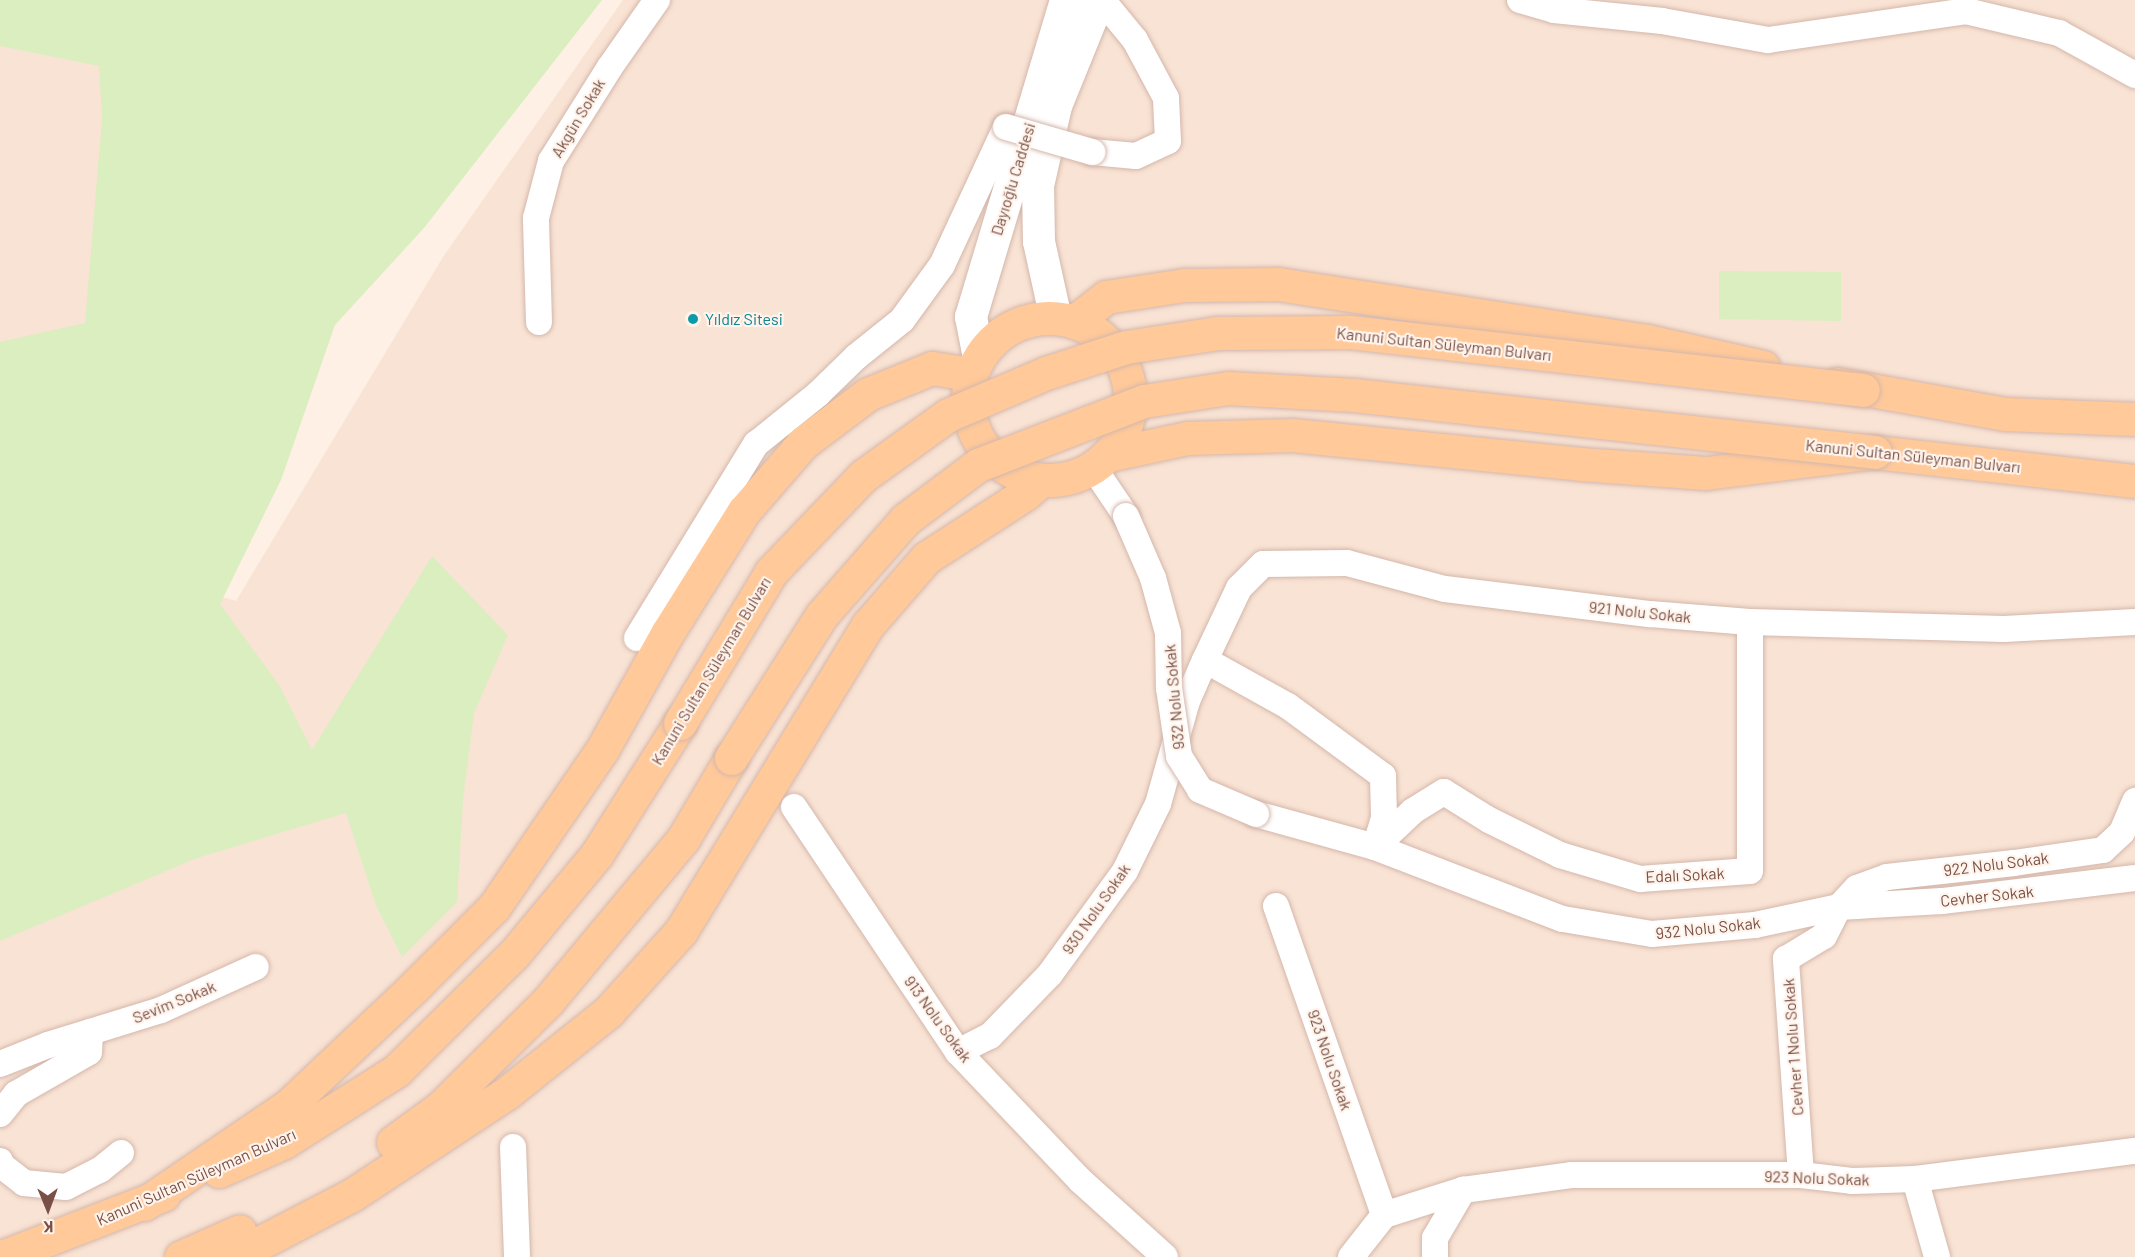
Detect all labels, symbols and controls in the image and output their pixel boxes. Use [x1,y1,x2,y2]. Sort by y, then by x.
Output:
street label: Akgün Sokak [547,75,609,161]
street label: Dayıoğlu Caddesi [987,120,1039,238]
place label: Yıldız Sitesi [705,309,783,329]
marker: Yıldız Sitesi [686,312,700,326]
street label: Kanuni Sultan Süleyman Bulvarı [1336,323,1552,365]
street label: Kanuni Sultan Süleyman Bulvarı [1805,435,2021,477]
street label: Kanuni Sultan Süleyman Bulvarı [647,574,775,768]
street label: 921 Nolu Sokak [1588,597,1692,627]
street label: 932 Nolu Sokak [1160,644,1188,750]
street label: 922 Nolu Sokak [1942,848,2050,880]
street label: 930 Nolu Sokak [1058,860,1134,958]
street label: Edalı Sokak [1645,863,1725,887]
street label: Cevher Sokak [1939,882,2035,910]
street label: 932 Nolu Sokak [1655,913,1761,943]
street label: 913 Nolu Sokak [900,972,976,1066]
street label: Sevim Sokak [130,977,218,1027]
street label: Cevher 1 Nolu Sokak [1779,978,1807,1116]
street label: 923 Nolu Sokak [1304,1007,1356,1113]
street label: Kanuni Sultan Süleyman Bulvarı [93,1124,299,1230]
street label: 923 Nolu Sokak [1764,1167,1870,1189]
north arrow [18,1179,78,1239]
text: K [43,1218,54,1237]

